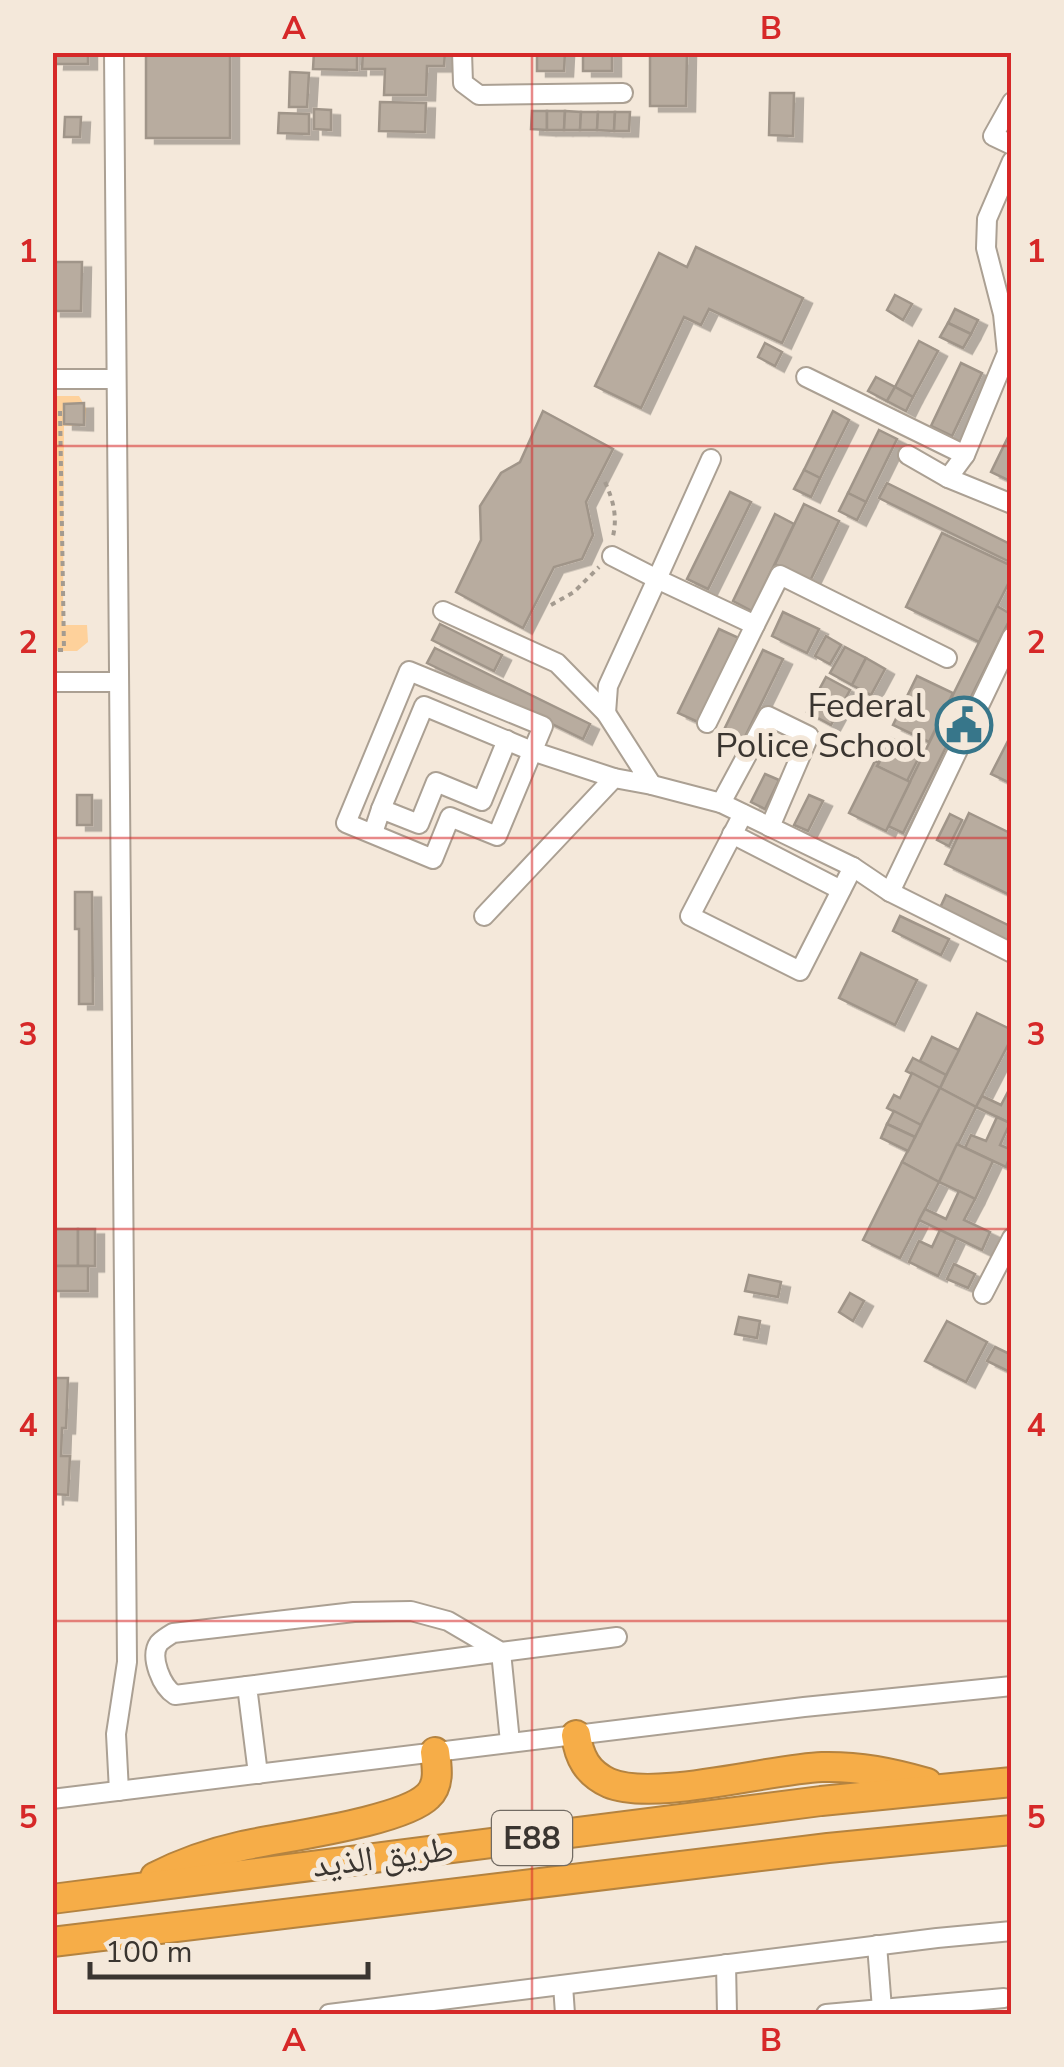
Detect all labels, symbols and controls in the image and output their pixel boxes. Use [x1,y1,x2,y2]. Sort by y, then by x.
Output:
text: A [282,7,306,50]
text: B [760,7,782,50]
text: 1 [18,230,38,273]
text: 1 [1026,230,1046,273]
text: 2 [18,621,38,664]
text: 2 [1026,621,1046,664]
place label: Federal Police School [715,682,926,769]
public building icon: Federal Police School [934,695,994,755]
text: 3 [18,1013,38,1056]
text: 3 [1026,1013,1046,1056]
text: 4 [18,1404,38,1447]
text: 4 [1026,1404,1046,1447]
text: 5 [18,1796,38,1839]
text: 5 [1026,1796,1046,1839]
road number: E88 [492,1811,572,1865]
street label: طريق الذيد [310,1825,456,1889]
scale bar [90,1917,368,1979]
text: 100 m [105,1932,192,1973]
text: A [282,2019,306,2062]
text: B [760,2019,782,2062]

